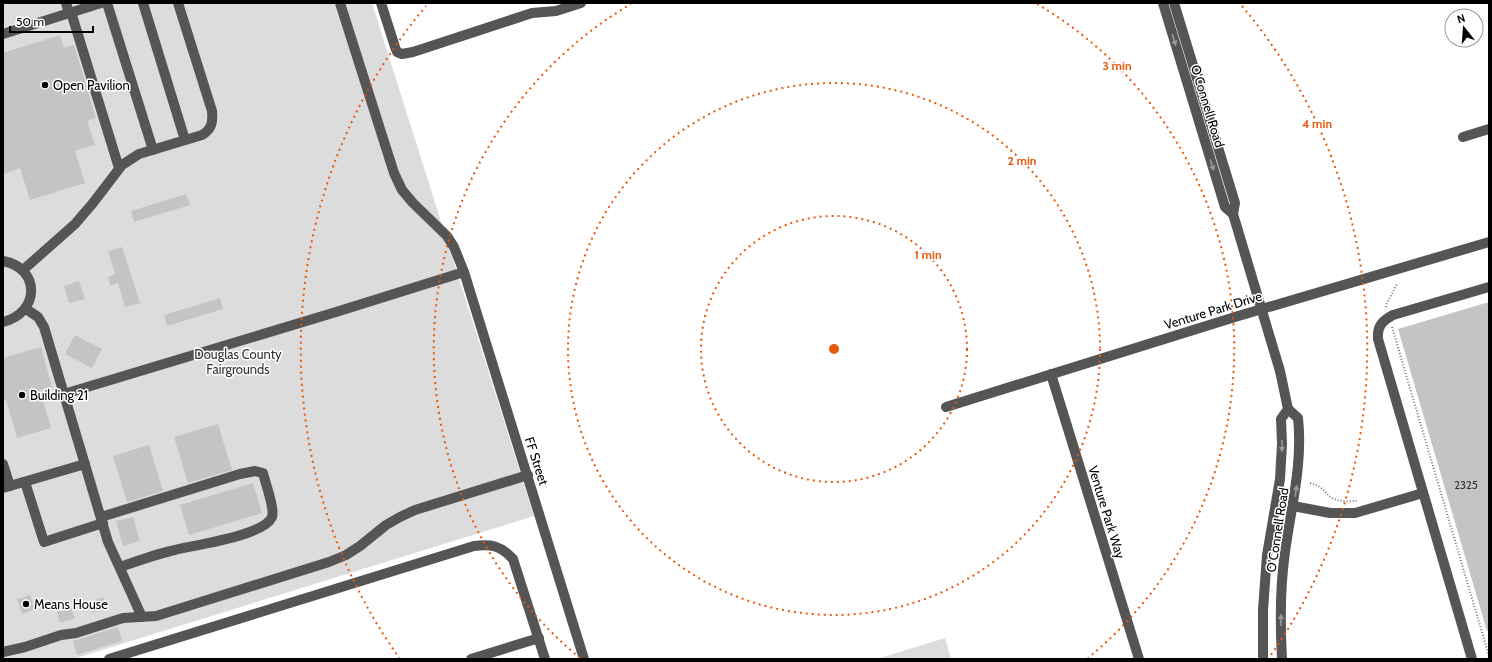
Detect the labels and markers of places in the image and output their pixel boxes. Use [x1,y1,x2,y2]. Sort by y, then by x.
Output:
place label: Open Pavilion [53,77,130,93]
marker: Open Pavilion [40,80,50,90]
centre of rings [827,342,841,356]
place label: Building 21 [30,387,88,403]
marker: Building 21 [17,390,27,400]
place label: Means House [34,596,108,612]
marker: Means House [21,599,31,609]

